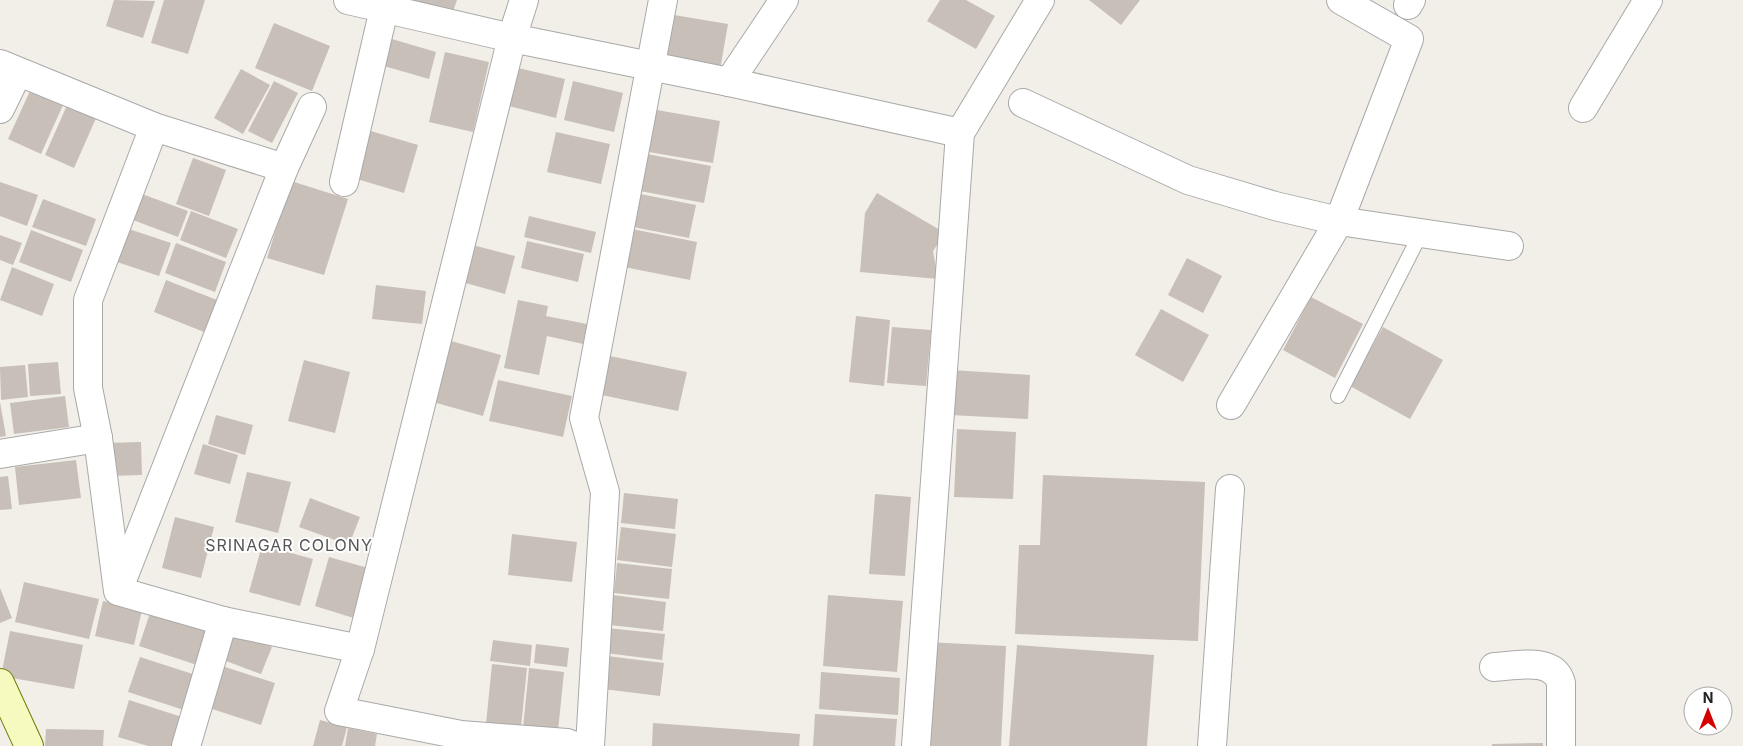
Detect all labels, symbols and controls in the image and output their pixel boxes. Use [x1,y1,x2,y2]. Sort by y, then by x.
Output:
district label: SRINAGAR COLONY [205,535,373,555]
north arrow [1683,686,1733,736]
text: N [1703,689,1713,706]

